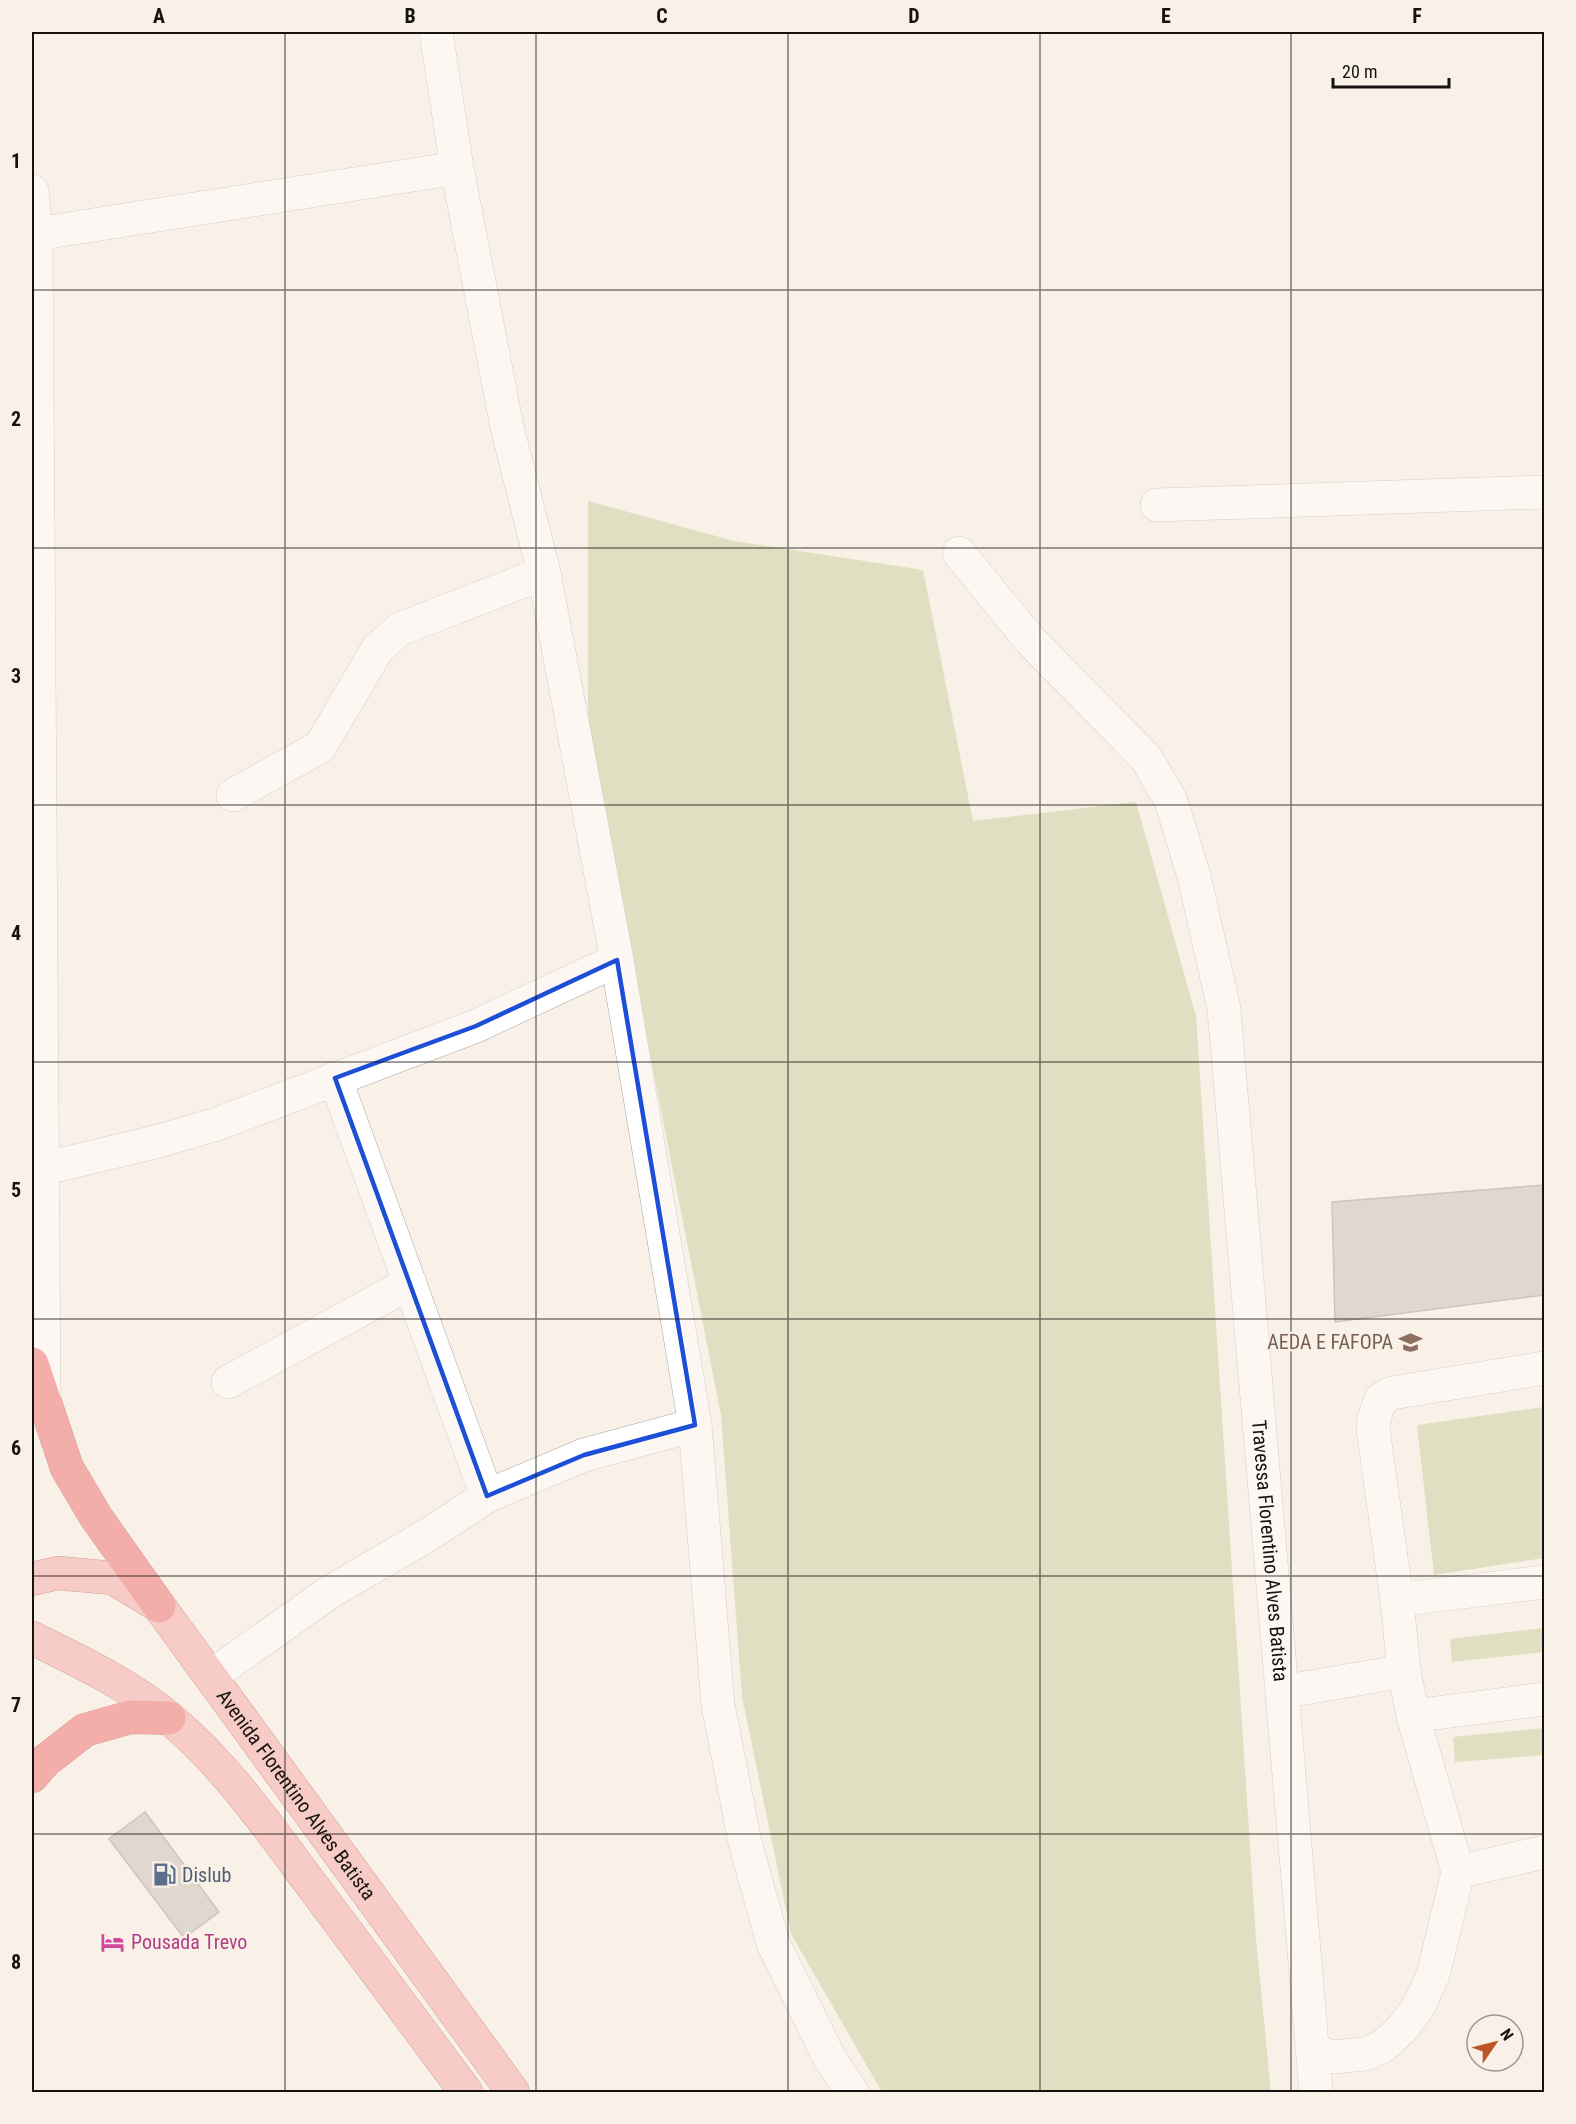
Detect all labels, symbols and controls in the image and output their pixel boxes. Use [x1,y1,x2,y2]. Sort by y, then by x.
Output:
text: A [153,4,165,28]
text: B [404,4,416,28]
text: C [656,4,668,28]
text: D [908,4,920,28]
text: E [1161,4,1171,28]
text: F [1412,4,1422,28]
scale bar [1333,51,1448,89]
text: 20 m [1342,61,1377,82]
text: 1 [11,149,21,173]
text: 2 [11,407,21,431]
text: 3 [11,664,21,688]
text: 4 [11,921,21,945]
text: 5 [11,1178,21,1202]
school or university icon: AEDA E FAFOPA [1398,1329,1424,1355]
place label: AEDA E FAFOPA [1267,1330,1393,1354]
street label: Travessa Florentino Alves Batista [1247,1419,1293,1683]
text: 6 [11,1436,21,1460]
street label: Avenida Florentino Alves Batista [212,1685,381,1905]
text: 7 [11,1693,21,1717]
fuel station icon: Dislub [151,1862,177,1888]
place label: Dislub [182,1863,231,1887]
hotel icon: Pousada Trevo [100,1929,126,1955]
place label: Pousada Trevo [131,1930,247,1954]
text: 8 [11,1950,21,1974]
north arrow [1465,2013,1525,2073]
text: N [1496,2025,1517,2044]

